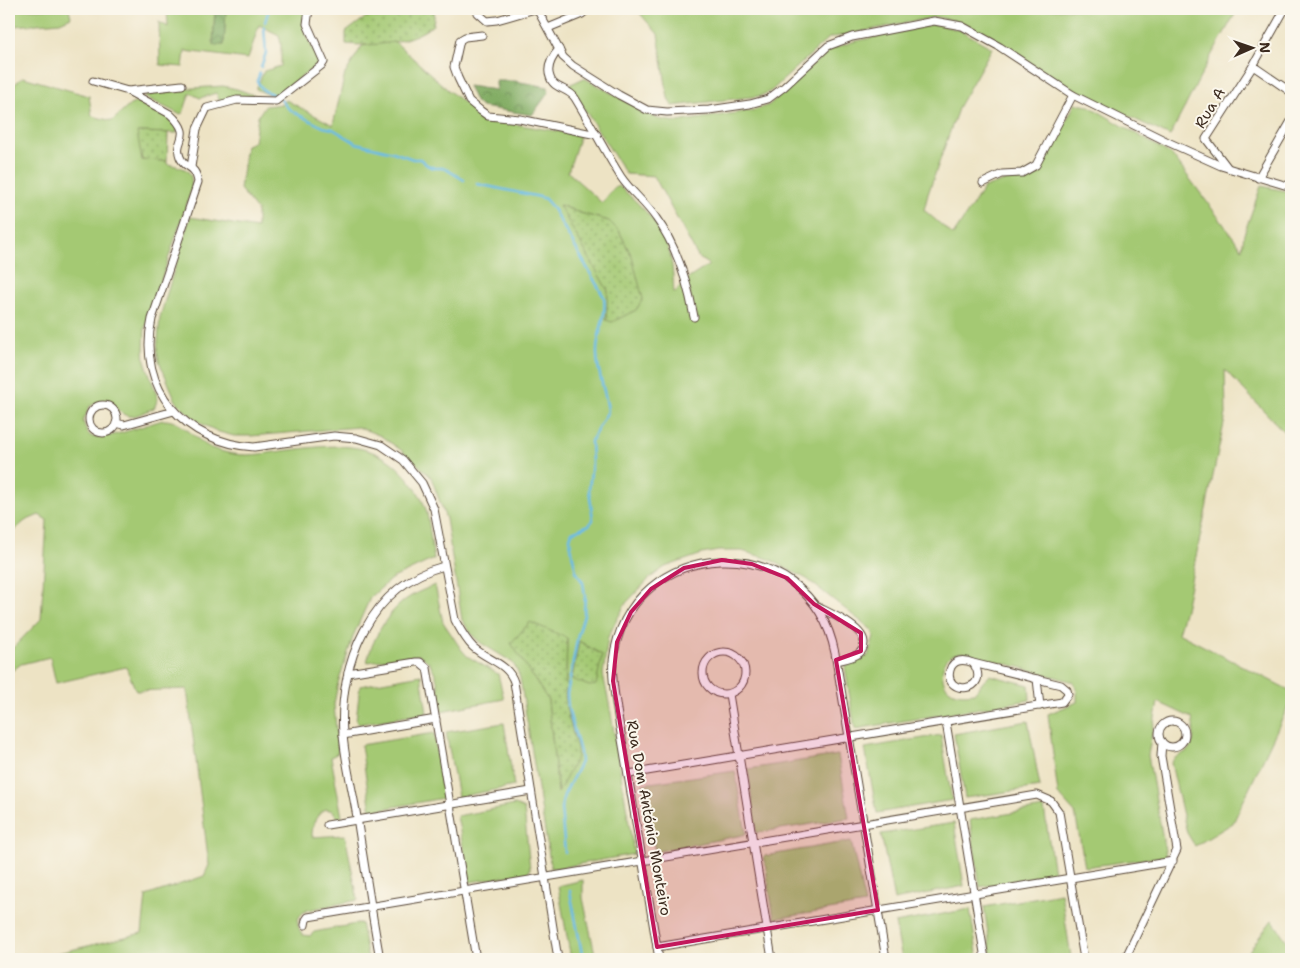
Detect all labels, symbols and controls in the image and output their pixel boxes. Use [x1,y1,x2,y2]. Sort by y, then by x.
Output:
north arrow [1228,22,1278,72]
text: N [1256,42,1274,53]
street label: Rua A [1190,84,1230,132]
street label: Rua Dom António Monteiro [622,719,676,917]

